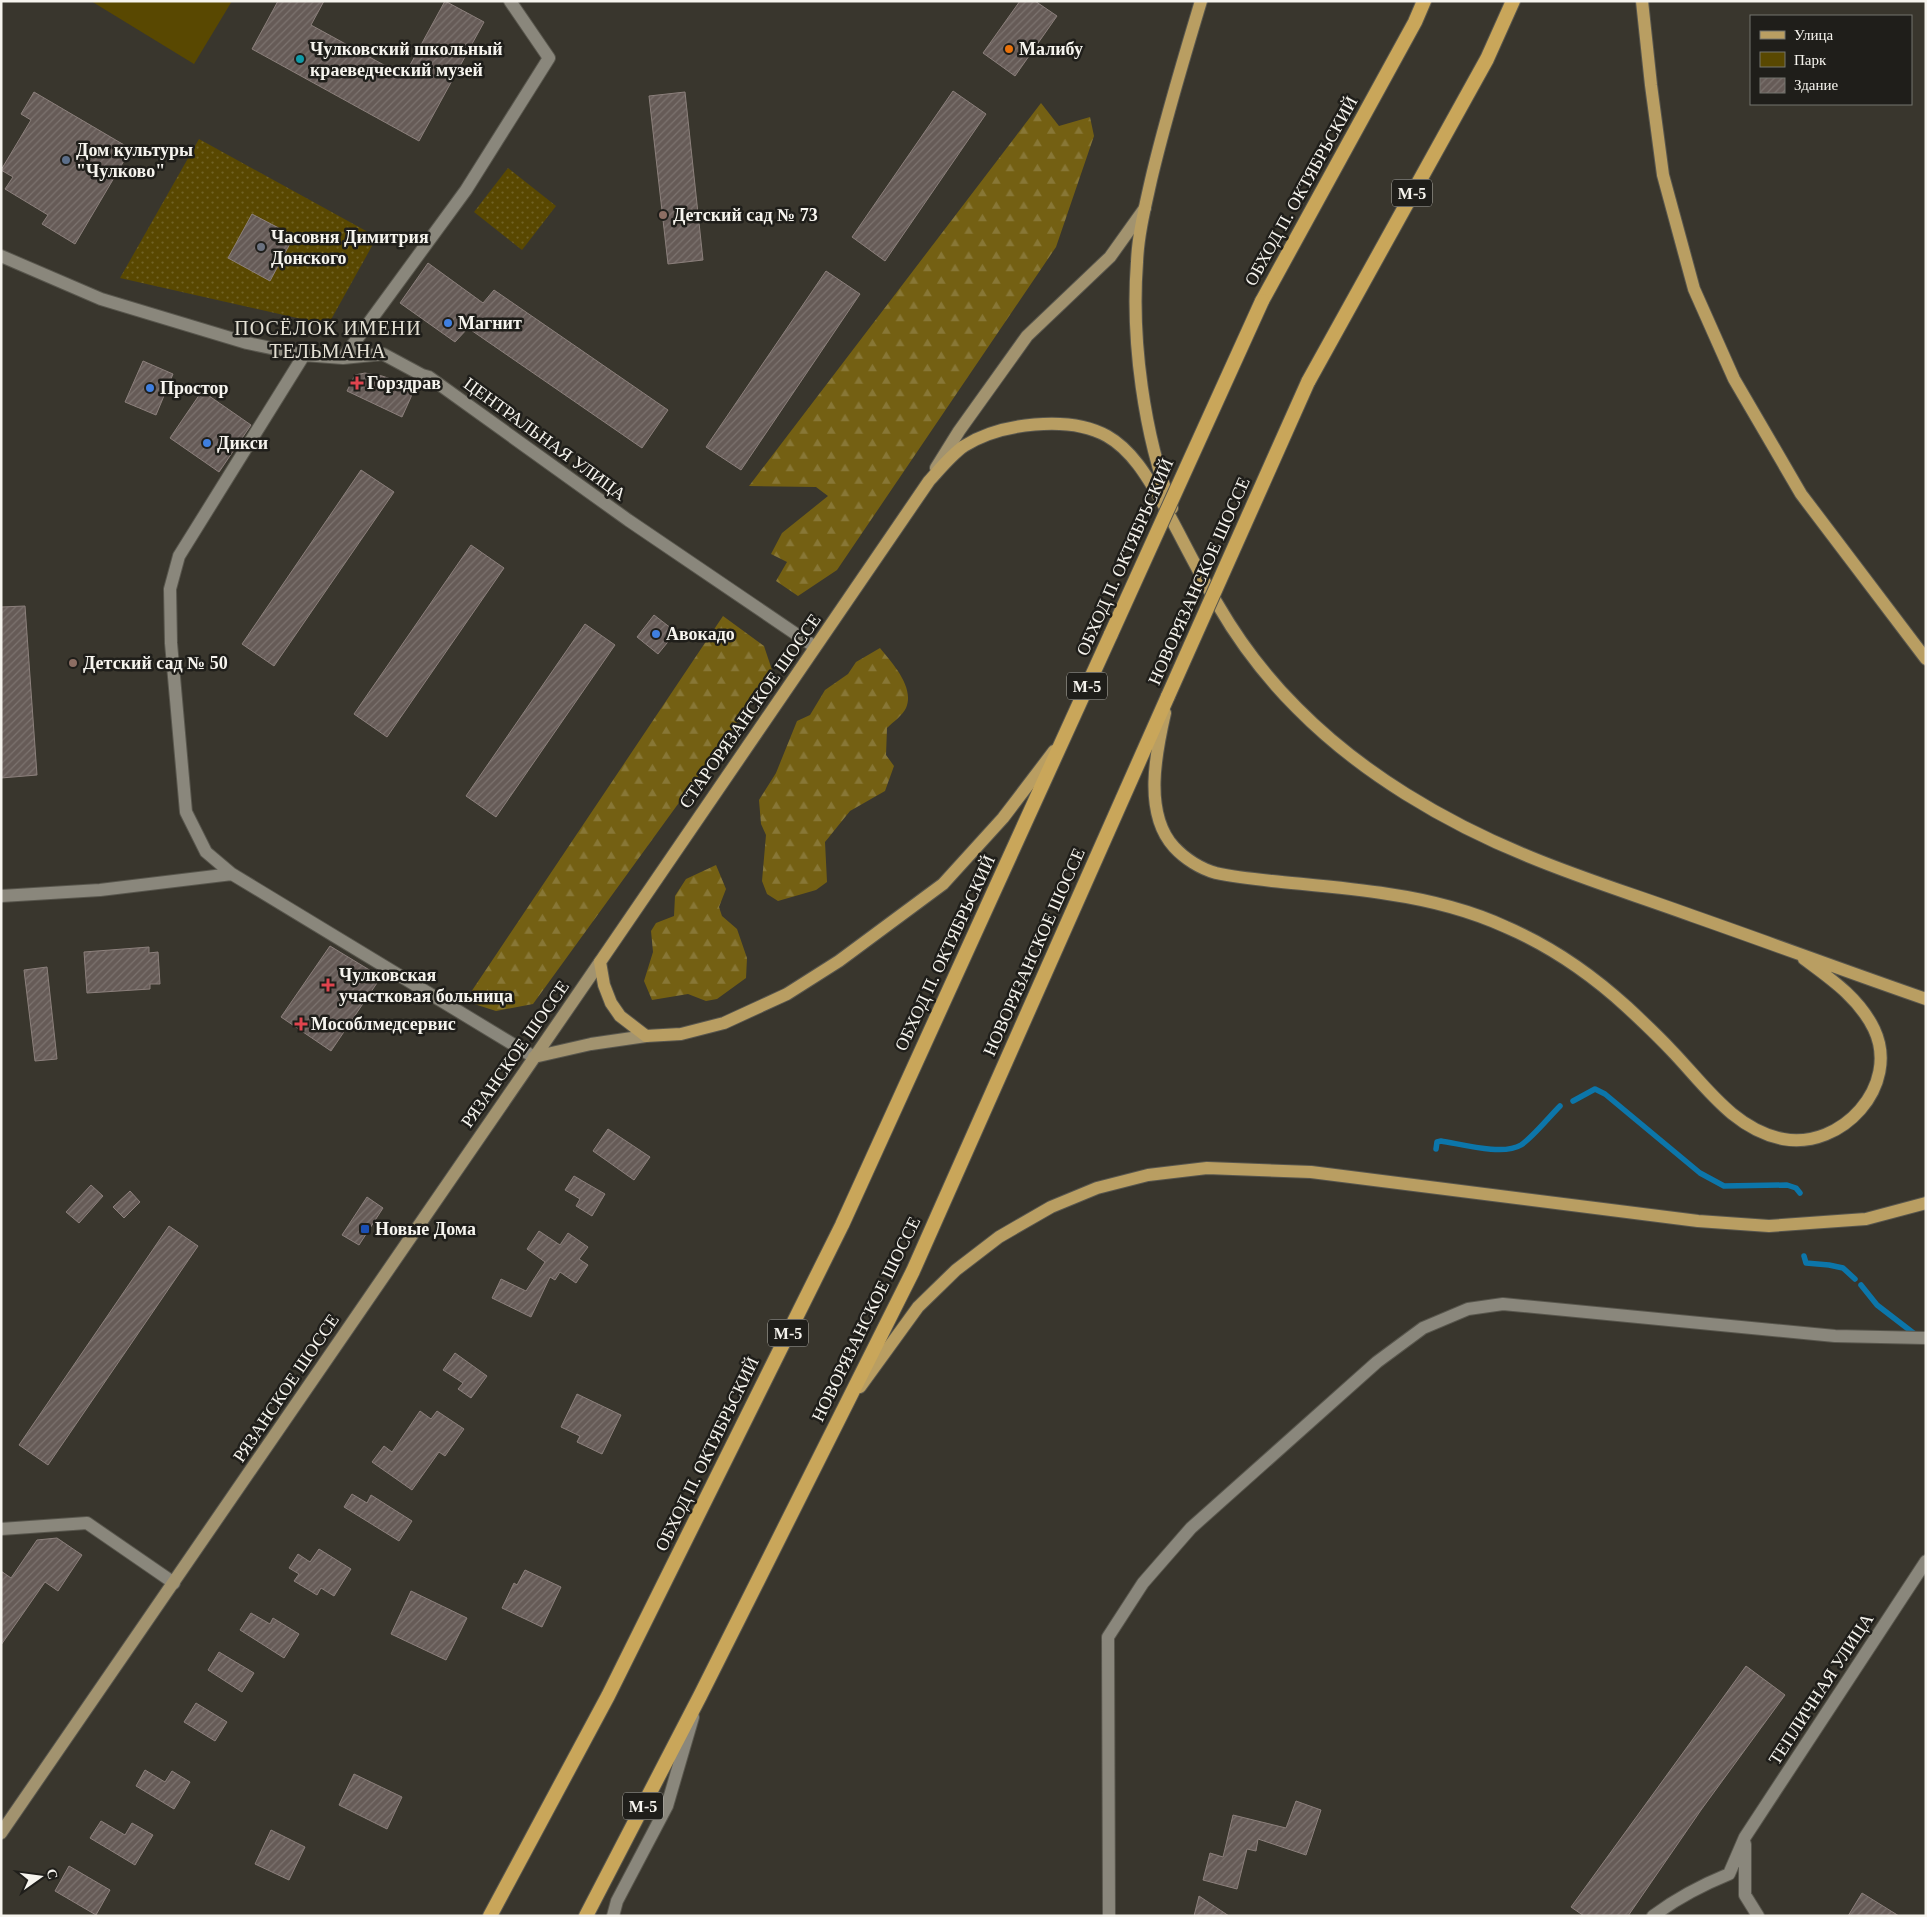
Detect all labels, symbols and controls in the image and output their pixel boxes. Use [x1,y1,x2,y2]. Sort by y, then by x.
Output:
legend [1750,15,1912,105]
text: Улица [1794,27,1833,43]
place label: Чулковский школьный краеведческий музей [310,39,503,80]
place label: Малибу [1019,39,1083,59]
marker: Малибу [1003,43,1015,55]
text: Парк [1794,52,1827,68]
marker: Чулковский школьный краеведческий музей [294,53,306,65]
text: Здание [1794,77,1838,93]
street label: ОБХОД П. ОКТЯБРЬСКИЙ [1241,93,1361,289]
place label: Дом культуры "Чулково" [76,140,193,181]
marker: Дом культуры "Чулково" [60,154,72,166]
road number: М-5 [1392,180,1432,207]
place label: Детский сад № 73 [673,205,818,225]
marker: Детский сад № 73 [657,209,669,221]
place label: Часовня Димитрия Донского [271,227,429,268]
marker: Часовня Димитрия Донского [255,241,267,253]
place label: Магнит [458,313,522,333]
district label: ПОСЁЛОК ИМЕНИ ТЕЛЬМАНА [234,317,422,362]
marker: Магнит [442,317,454,329]
place label: Горздрав [367,373,441,393]
street label: ЦЕНТРАЛЬНАЯ УЛИЦА [460,373,630,505]
marker: Горздрав [351,377,363,389]
place label: Простор [160,378,229,398]
marker: Простор [144,382,156,394]
place label: Дикси [217,433,268,453]
marker: Дикси [201,437,213,449]
street label: ОБХОД П. ОКТЯБРЬСКИЙ [1072,455,1178,659]
street label: НОВОРЯЗАНСКОЕ ШОССЕ [1144,474,1254,688]
street label: СТАРОРЯЗАНСКОЕ ШОССЕ [675,610,825,812]
place label: Авокадо [666,624,735,644]
marker: Авокадо [650,628,662,640]
place label: Детский сад № 50 [83,653,228,673]
marker: Детский сад № 50 [67,657,79,669]
road number: М-5 [1067,672,1107,699]
street label: НОВОРЯЗАНСКОЕ ШОССЕ [979,845,1089,1059]
street label: ОБХОД П. ОКТЯБРЬСКИЙ [891,852,999,1054]
place label: Чулковская участковая больница [339,965,513,1006]
street label: РЯЗАНСКОЕ ШОССЕ [457,977,573,1131]
marker: Чулковская участковая больница [321,978,335,992]
place label: Мособлмедсервис [311,1014,456,1034]
marker: Мособлмедсервис [295,1018,307,1030]
street label: НОВОРЯЗАНСКОЕ ШОССЕ [808,1213,924,1425]
place label: Новые Дома [375,1219,476,1239]
marker: Новые Дома [359,1223,371,1235]
street label: РЯЗАНСКОЕ ШОССЕ [229,1310,343,1466]
road number: М-5 [768,1320,808,1346]
street label: ОБХОД П. ОКТЯБРЬСКИЙ [651,1354,763,1554]
street label: ТЕПЛИЧНАЯ УЛИЦА [1765,1610,1877,1768]
road number: М-5 [623,1792,663,1820]
north arrow [15,1852,65,1902]
text: С [44,1867,61,1881]

